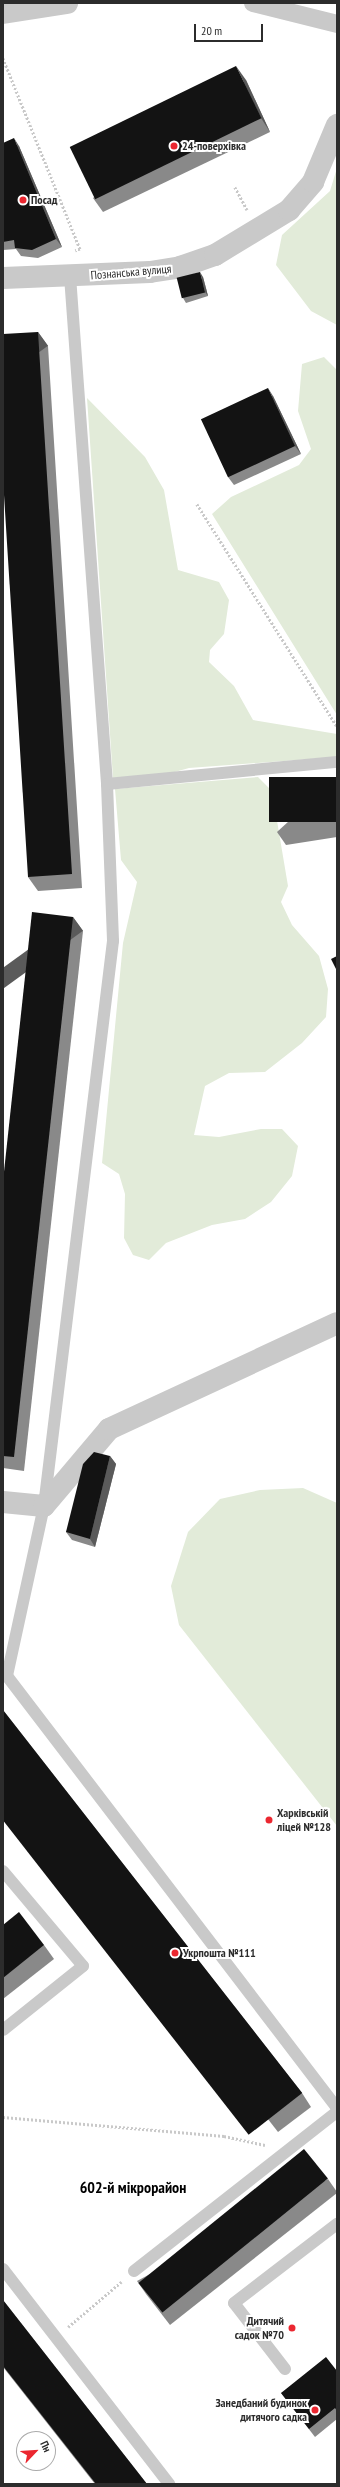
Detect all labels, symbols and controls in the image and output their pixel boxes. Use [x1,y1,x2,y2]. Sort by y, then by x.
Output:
scale bar [196,16,265,42]
text: 20 m [201,23,222,38]
place label: 24-поверхівка [182,139,246,153]
marker: 24-поверхівка [169,141,179,151]
place label: Посад [31,193,57,207]
marker: Посад [18,195,28,205]
street label: Познанська вулиця [90,261,172,283]
place label: Харківській ліцей №128 [277,1806,331,1834]
marker: Харківській ліцей №128 [264,1815,274,1825]
place label: Укрпошта №111 [183,1946,256,1960]
marker: Укрпошта №111 [170,1948,180,1958]
district label: 602-й мікрорайон [80,2177,186,2197]
place label: Дитячий садок №70 [235,2314,284,2342]
marker: Дитячий садок №70 [287,2323,297,2333]
place label: Занедбаний будинок дитячого садка [215,2396,307,2424]
marker: Занедбаний будинок дитячого садка [310,2405,320,2415]
north arrow [16,2431,56,2471]
text: Пн [37,2439,55,2454]

